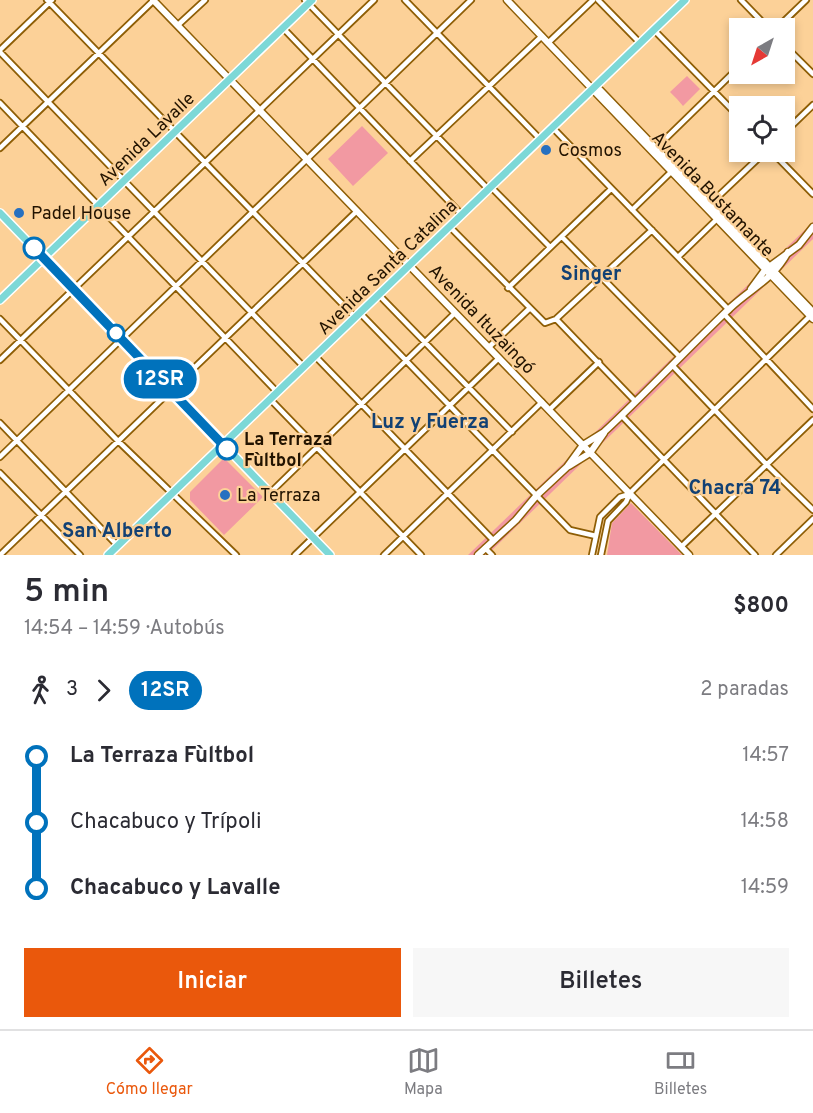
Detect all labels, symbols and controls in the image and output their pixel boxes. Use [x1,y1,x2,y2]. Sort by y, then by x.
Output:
north arrow [729,18,795,84]
map controls [729,18,795,162]
street label: Avenida Lavalle [94,88,200,192]
button: locate [729,96,795,162]
street label: Avenida Bustamante [646,127,778,263]
place label: Cosmos [558,140,622,163]
marker: Cosmos [539,143,553,157]
street label: Avenida Santa Catalina [313,195,463,341]
place label: Padel House [31,203,131,226]
marker: Padel House [12,206,26,220]
unlabelled marker [23,237,45,259]
street label: Avenida Ituzaingó [423,260,539,380]
district label: Singer [561,262,622,288]
unlabelled marker [107,324,125,342]
line badge: 12SR [118,360,202,398]
text: 12SR [136,366,184,393]
district label: Luz y Fuerza [371,410,489,436]
place label: La Terraza Fùltbol [244,429,333,473]
marker: La Terraza Fùltbol [216,438,238,460]
district label: Chacra 74 [689,476,781,502]
place label: La Terraza [237,485,320,508]
marker: La Terraza [218,488,232,502]
district label: San Alberto [62,519,172,545]
text: 5 min [24,572,109,614]
text: $800 [733,593,789,620]
text: 14:54 – 14:59 · Autobús [24,616,225,642]
icon: walk [24,674,57,707]
icon: forward [87,674,120,707]
text: 3 [66,677,78,703]
text: 12SR [141,677,190,704]
text: 2 paradas [700,677,789,703]
text: La Terraza Fùltbol [70,743,254,770]
text: 14:57 [742,743,789,769]
text: Chacabuco y Trípoli [70,809,262,836]
text: 14:58 [740,809,789,835]
text: Chacabuco y Lavalle [70,875,280,902]
text: 14:59 [741,875,789,901]
button: Iniciar [24,948,401,1017]
button: Billetes [413,948,789,1017]
tab: Cómo llegar [106,1044,193,1100]
tab: Mapa [404,1044,443,1100]
tab: Billetes [654,1044,707,1100]

